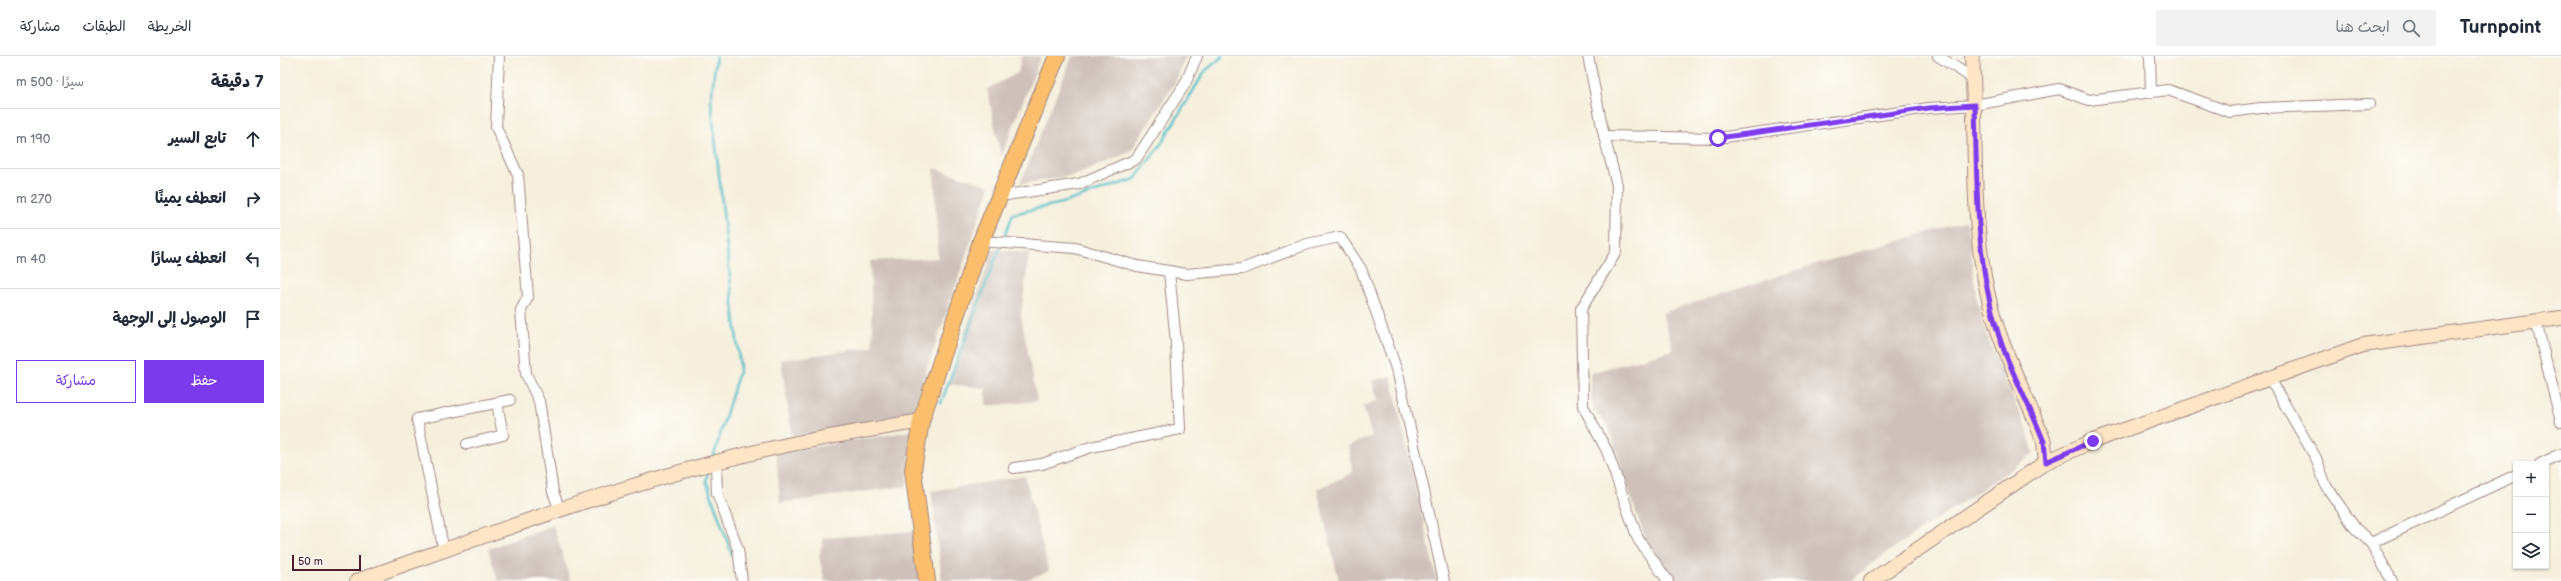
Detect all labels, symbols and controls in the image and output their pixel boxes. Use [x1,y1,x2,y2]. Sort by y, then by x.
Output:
search box [2156,10,2436,46]
text: Turnpoint [2460,16,2541,39]
icon: search [2400,17,2422,39]
text: مشاركة [20,18,60,35]
text: الطبقات [82,18,126,35]
text: الخريطة [148,18,191,35]
text: ابحث هنا [2336,18,2390,37]
text: 7 دقيقة [211,72,264,92]
text: سيرًا · 500 m [16,74,84,90]
icon: ahead [242,128,264,150]
text: تابع السير [168,129,226,148]
route start [1709,129,1727,147]
text: 190 m [16,131,50,147]
icon: right [242,188,264,210]
text: انعطف يمينًا [155,189,226,208]
text: 270 m [16,191,52,207]
icon: left [242,248,264,270]
text: انعطف يسارًا [151,249,226,268]
text: 40 m [16,251,46,267]
icon: arrive [242,308,264,330]
text: الوصول إلى الوجهة [112,309,226,328]
button: مشاركة [16,360,136,403]
button: حفظ [144,360,264,403]
route end [2084,432,2102,450]
map controls [2513,461,2549,569]
button: + [2513,461,2549,497]
button: − [2513,497,2549,533]
button: layers [2513,533,2549,569]
scale bar [292,553,361,572]
text: 50 m [298,555,323,568]

